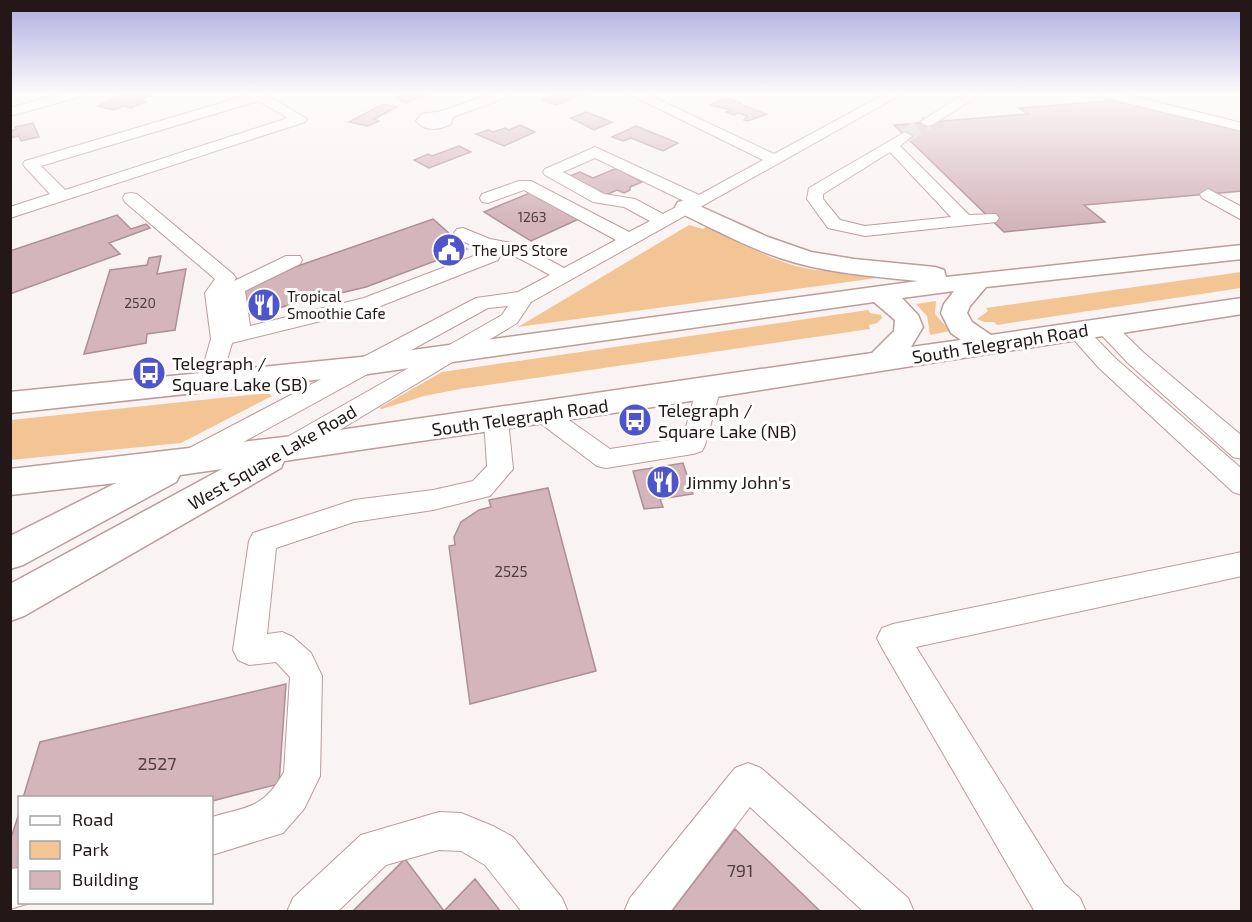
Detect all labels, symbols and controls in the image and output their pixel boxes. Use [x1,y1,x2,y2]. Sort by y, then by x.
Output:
house number: 1263 [517,208,547,225]
public building icon: The UPS Store [431,232,467,268]
place label: The UPS Store [472,241,568,259]
restaurant icon: Tropical Smoothie Cafe [246,287,282,323]
place label: Tropical Smoothie Cafe [287,287,386,322]
house number: 2520 [124,294,156,311]
street label: South Telegraph Road [910,318,1090,368]
place label: Telegraph / Square Lake (SB) [172,352,308,395]
bus stop icon: Telegraph / Square Lake (SB) [131,355,167,391]
street label: South Telegraph Road [430,394,610,440]
place label: Telegraph / Square Lake (NB) [658,399,796,442]
street label: West Square Lake Road [184,400,360,514]
bus stop icon: Telegraph / Square Lake (NB) [617,402,653,438]
restaurant icon: Jimmy John's [645,464,681,500]
place label: Jimmy John's [686,471,791,493]
house number: 2525 [495,562,527,580]
house number: 2527 [137,752,177,774]
legend [18,796,213,904]
text: Road [72,808,113,830]
text: Park [72,838,109,860]
house number: 791 [727,859,753,881]
text: Building [72,868,139,890]

